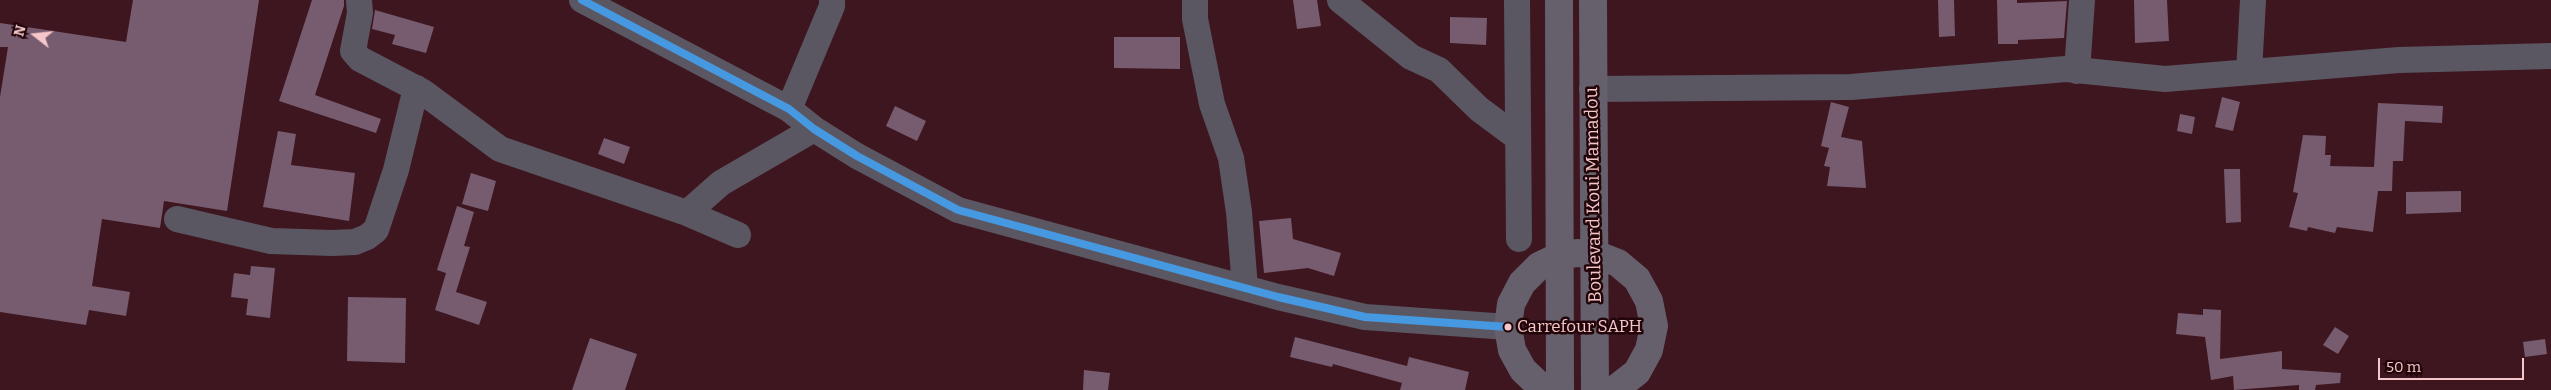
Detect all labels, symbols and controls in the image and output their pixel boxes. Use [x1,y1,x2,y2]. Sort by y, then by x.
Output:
north arrow [10,10,60,60]
text: N [10,23,30,38]
street label: Boulevard Koui Mamadou [1581,87,1607,303]
place label: Carrefour SAPH [1517,317,1642,337]
marker: Carrefour SAPH [1503,322,1513,332]
scale bar [2381,348,2527,380]
text: 50 m [2386,358,2421,376]

